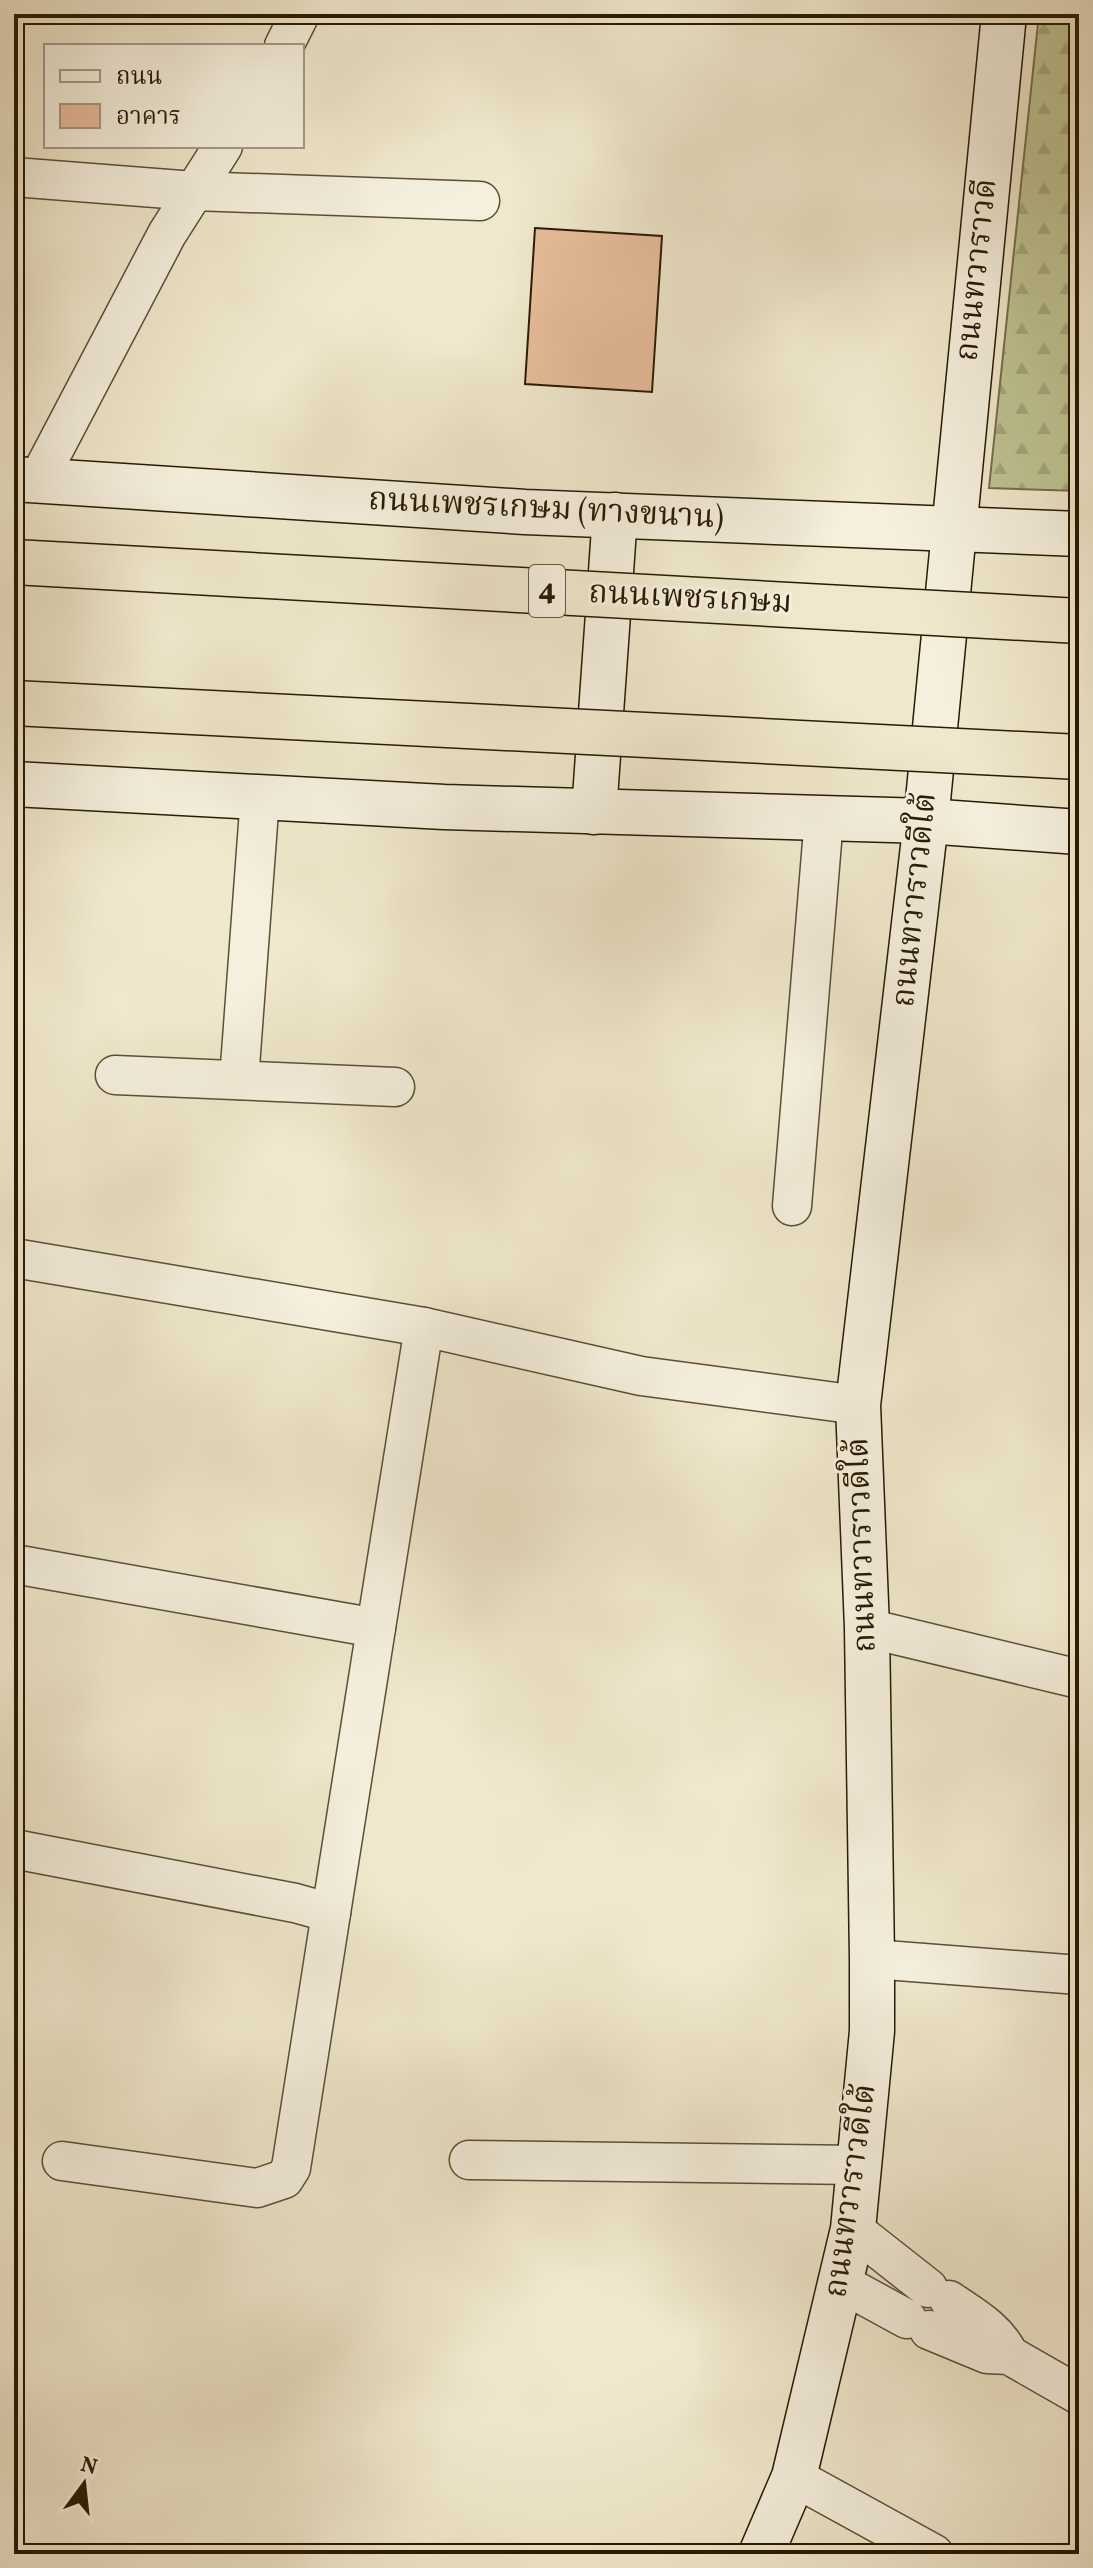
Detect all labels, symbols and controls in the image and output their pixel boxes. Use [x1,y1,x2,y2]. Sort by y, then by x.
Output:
legend [44,44,304,148]
text: ถนน [116,61,162,95]
text: อาคาร [116,101,181,135]
street label: ถนนทวาราวดี [947,176,1009,364]
street label: ถนนเพชรเกษม (ทางขนาน) [367,479,725,541]
road number: 4 [529,565,565,617]
street label: ถนนเพชรเกษม [587,572,793,626]
street label: ถนนทวาราวดีใต้ [880,790,949,1009]
street label: ถนนทวาราวดีใต้ [834,1437,889,1654]
street label: ถนนทวาราวดีใต้ [812,2081,889,2301]
north arrow [44,2444,124,2524]
text: N [77,2450,100,2484]

